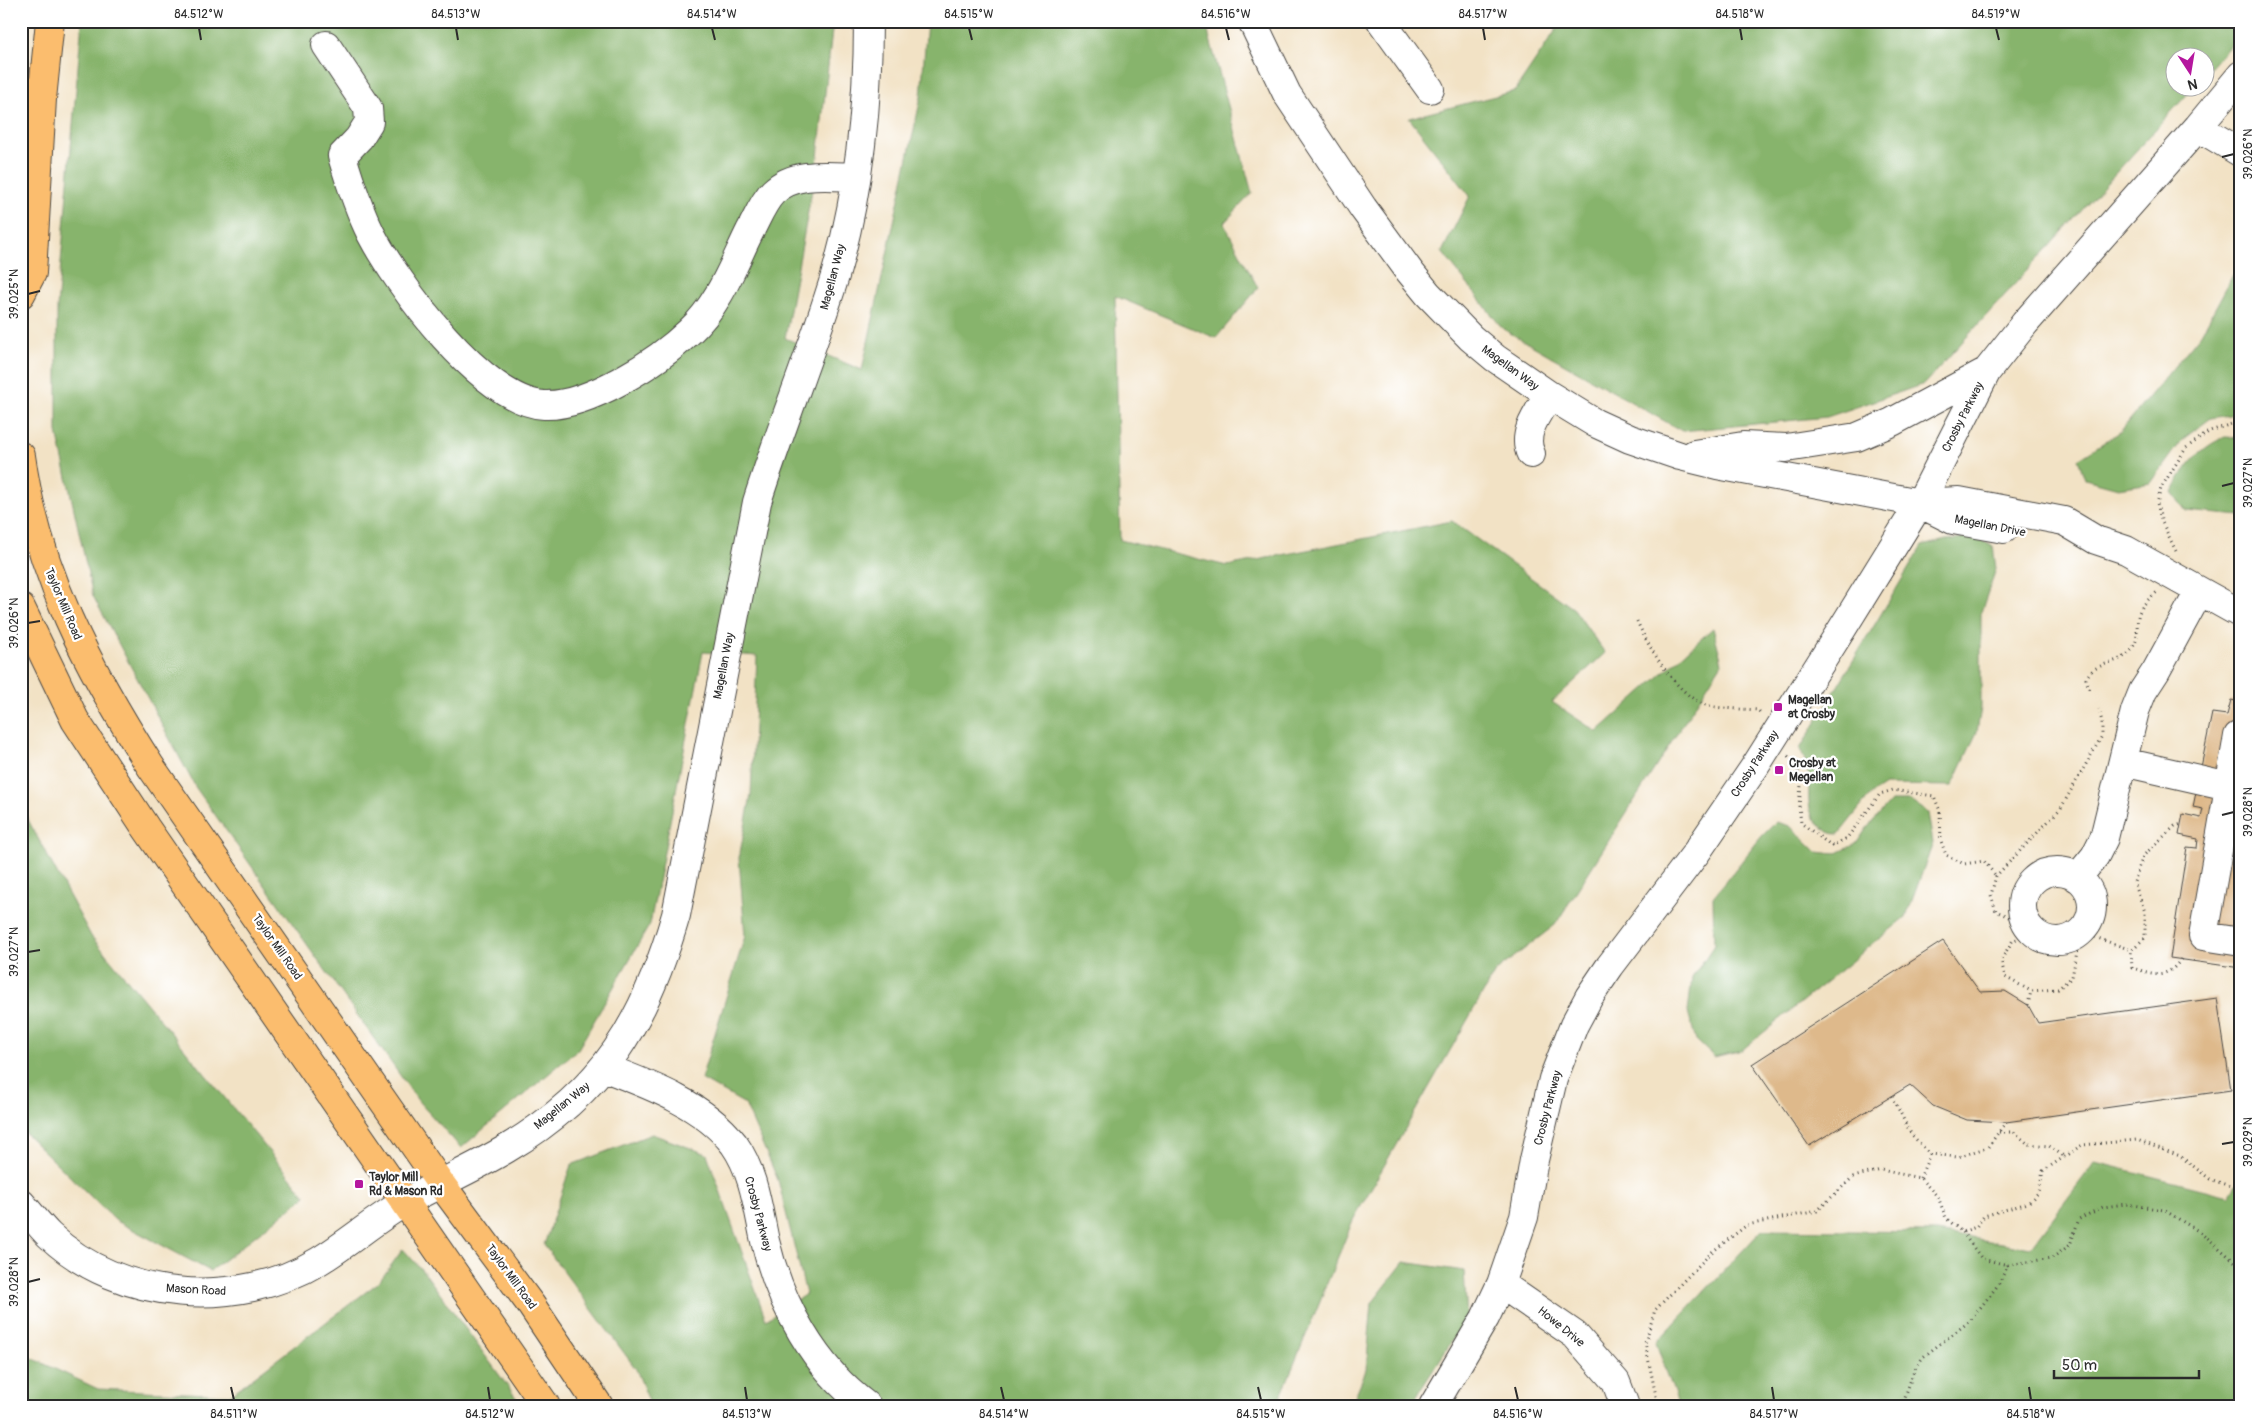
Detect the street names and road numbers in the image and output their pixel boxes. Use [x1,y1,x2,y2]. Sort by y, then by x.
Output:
street label: Magellan Way [817,242,849,312]
street label: Magellan Way [1478,342,1542,394]
street label: Crosby Parkway [1939,379,1987,455]
street label: Magellan Drive [1953,512,2027,540]
street label: Taylor Mill Road [41,566,85,642]
street label: Magellan Way [710,631,738,701]
street label: Crosby Parkway [1728,728,1782,800]
street label: Taylor Mill Road [249,911,305,983]
street label: Crosby Parkway [1531,1069,1565,1147]
street label: Magellan Way [531,1079,593,1133]
street label: Crosby Parkway [741,1175,775,1253]
street label: Taylor Mill Road [482,1242,540,1313]
street label: Mason Road [166,1281,227,1299]
street label: Howe Drive [1534,1303,1588,1351]

